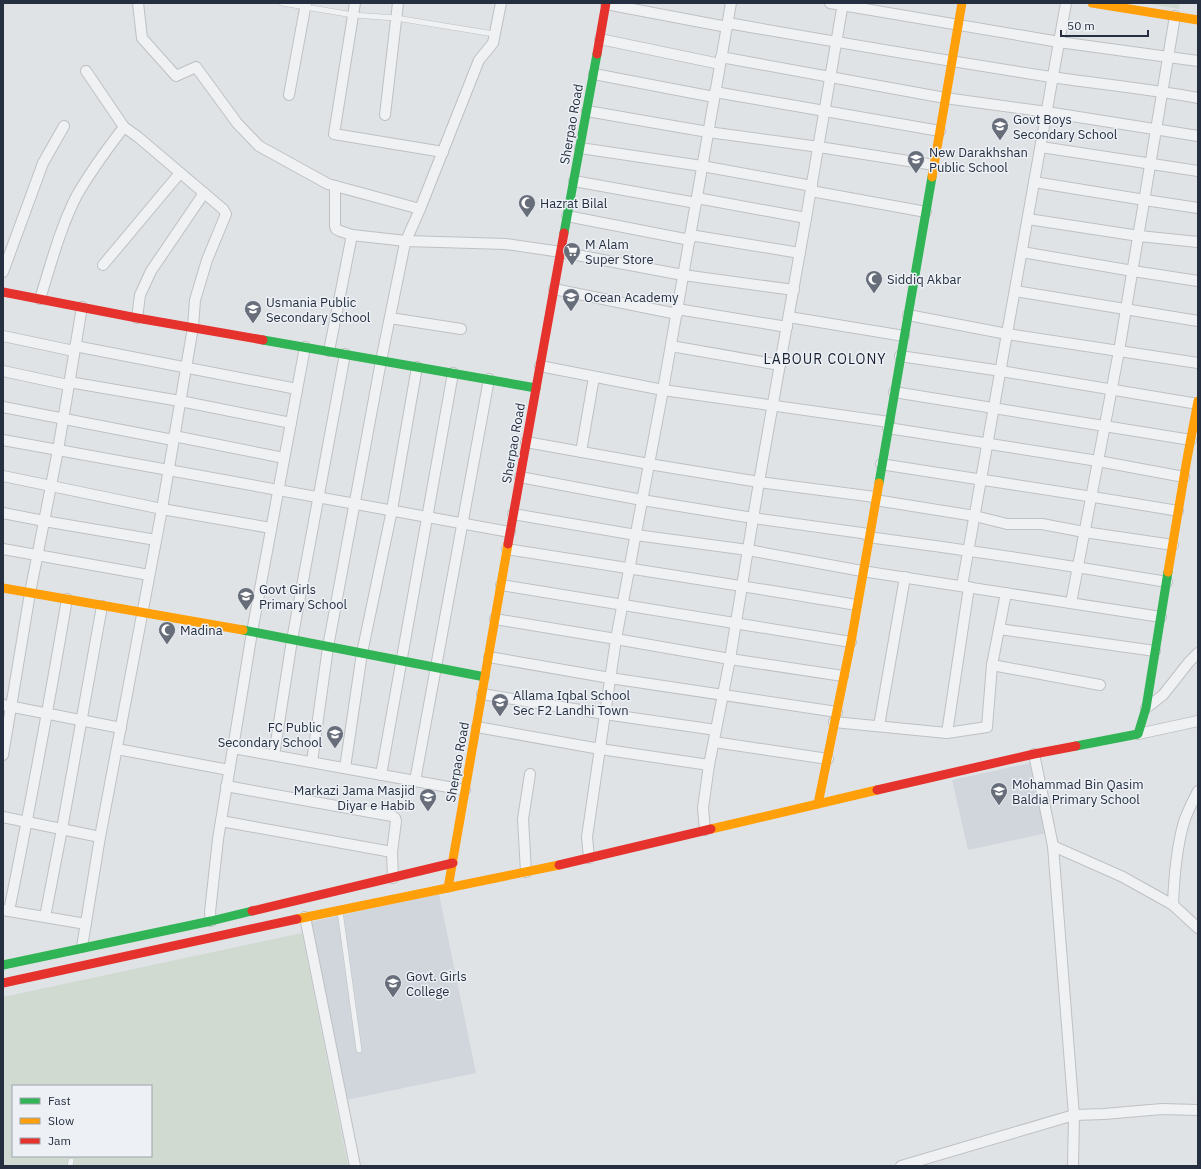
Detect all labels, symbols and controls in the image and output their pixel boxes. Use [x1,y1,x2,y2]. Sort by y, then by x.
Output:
scale bar [1061,12,1148,38]
text: 50 m [1067,18,1095,33]
street label: Sherpao Road [556,82,587,166]
place label: Govt Boys Secondary School [1013,111,1118,143]
school or university icon: Govt Boys Secondary School [990,116,1010,141]
place label: New Darakhshan Public School [929,144,1028,176]
school or university icon: New Darakhshan Public School [906,149,926,174]
mosque icon: Hazrat Bilal [517,193,537,218]
place label: Hazrat Bilal [540,195,608,212]
place label: M Alam Super Store [585,236,654,268]
supermarket icon: M Alam Super Store [562,241,582,266]
mosque icon: Siddiq Akbar [864,269,884,294]
place label: Siddiq Akbar [887,271,961,288]
school or university icon: Ocean Academy [561,287,581,312]
place label: Ocean Academy [584,289,679,306]
place label: Usmania Public Secondary School [266,294,371,326]
school or university icon: Usmania Public Secondary School [243,299,263,324]
district label: LABOUR COLONY [763,350,887,368]
street label: Sherpao Road [498,401,529,485]
place label: Govt Girls Primary School [259,581,348,613]
school or university icon: Govt Girls Primary School [236,586,256,611]
mosque icon: Madina [157,620,177,645]
place label: Madina [180,622,223,639]
place label: Allama Iqbal School Sec F2 Landhi Town [513,687,630,719]
school or university icon: Allama Iqbal School Sec F2 Landhi Town [490,692,510,717]
place label: FC Public Secondary School [218,719,322,751]
street label: Sherpao Road [442,720,473,804]
school or university icon: FC Public Secondary School [325,724,345,749]
place label: Mohammad Bin Qasim Baldia Primary School [1012,776,1144,808]
school or university icon: Mohammad Bin Qasim Baldia Primary School [989,781,1009,806]
place label: Markazi Jama Masjid Diyar e Habib [294,782,415,814]
school or university icon: Markazi Jama Masjid Diyar e Habib [418,787,438,812]
place label: Govt. Girls College [406,968,467,1000]
school or university icon: Govt. Girls College [383,973,403,998]
legend [12,1085,152,1157]
text: Fast [48,1093,71,1108]
text: Slow [48,1113,74,1128]
text: Jam [48,1133,71,1148]

